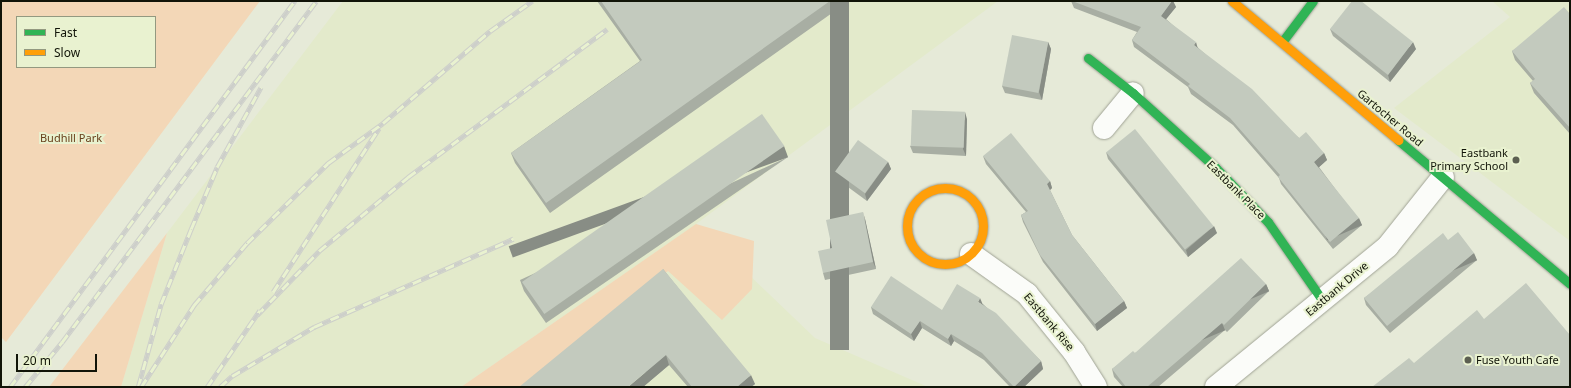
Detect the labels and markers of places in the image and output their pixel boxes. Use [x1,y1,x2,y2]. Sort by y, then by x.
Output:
place label: Eastbank Primary School [1430,147,1508,173]
marker: Eastbank Primary School [1511,155,1521,165]
place label: Fuse Youth Cafe [1476,353,1559,367]
marker: Fuse Youth Cafe [1463,355,1473,365]

